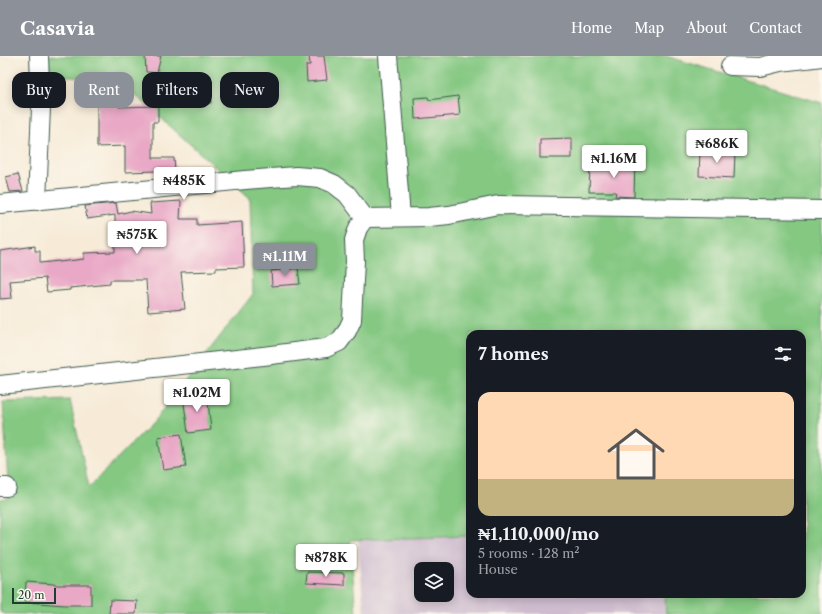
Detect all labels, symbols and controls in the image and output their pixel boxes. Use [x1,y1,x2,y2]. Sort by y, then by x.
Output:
text: Casavia [20,17,95,40]
text: Home [571,19,612,37]
text: Map [634,19,664,37]
text: About [686,19,727,37]
text: Contact [749,19,802,37]
chip: Buy [12,72,66,108]
chip: Rent [74,72,134,108]
chip: Filters [142,72,212,108]
chip: New [220,72,279,108]
pin: ₦686K [689,130,745,164]
text: ₦686K [695,135,739,151]
pin: ₦1.16M [581,145,647,179]
text: ₦1.16M [591,150,637,166]
pin: ₦485K [156,167,212,201]
text: ₦485K [163,172,205,188]
pin: ₦575K [109,221,165,255]
text: ₦575K [117,226,157,242]
pin: ₦1.11M [252,243,318,277]
text: ₦1.11M [263,248,307,264]
icon: filters [772,343,794,365]
text: 7 homes [478,344,549,364]
pin: ₦1.02M [164,379,230,413]
text: ₦1.02M [173,384,221,400]
icon: home [600,418,672,490]
text: ₦1,110,000/mo [478,524,599,544]
pin: ₦878K [298,544,354,578]
text: 5 rooms · 128 m² [478,545,580,561]
text: ₦878K [305,549,347,565]
text: House [478,561,518,577]
map controls [414,562,454,602]
button: layers [414,562,454,602]
scale bar [12,586,56,605]
text: 20 m [18,588,44,602]

